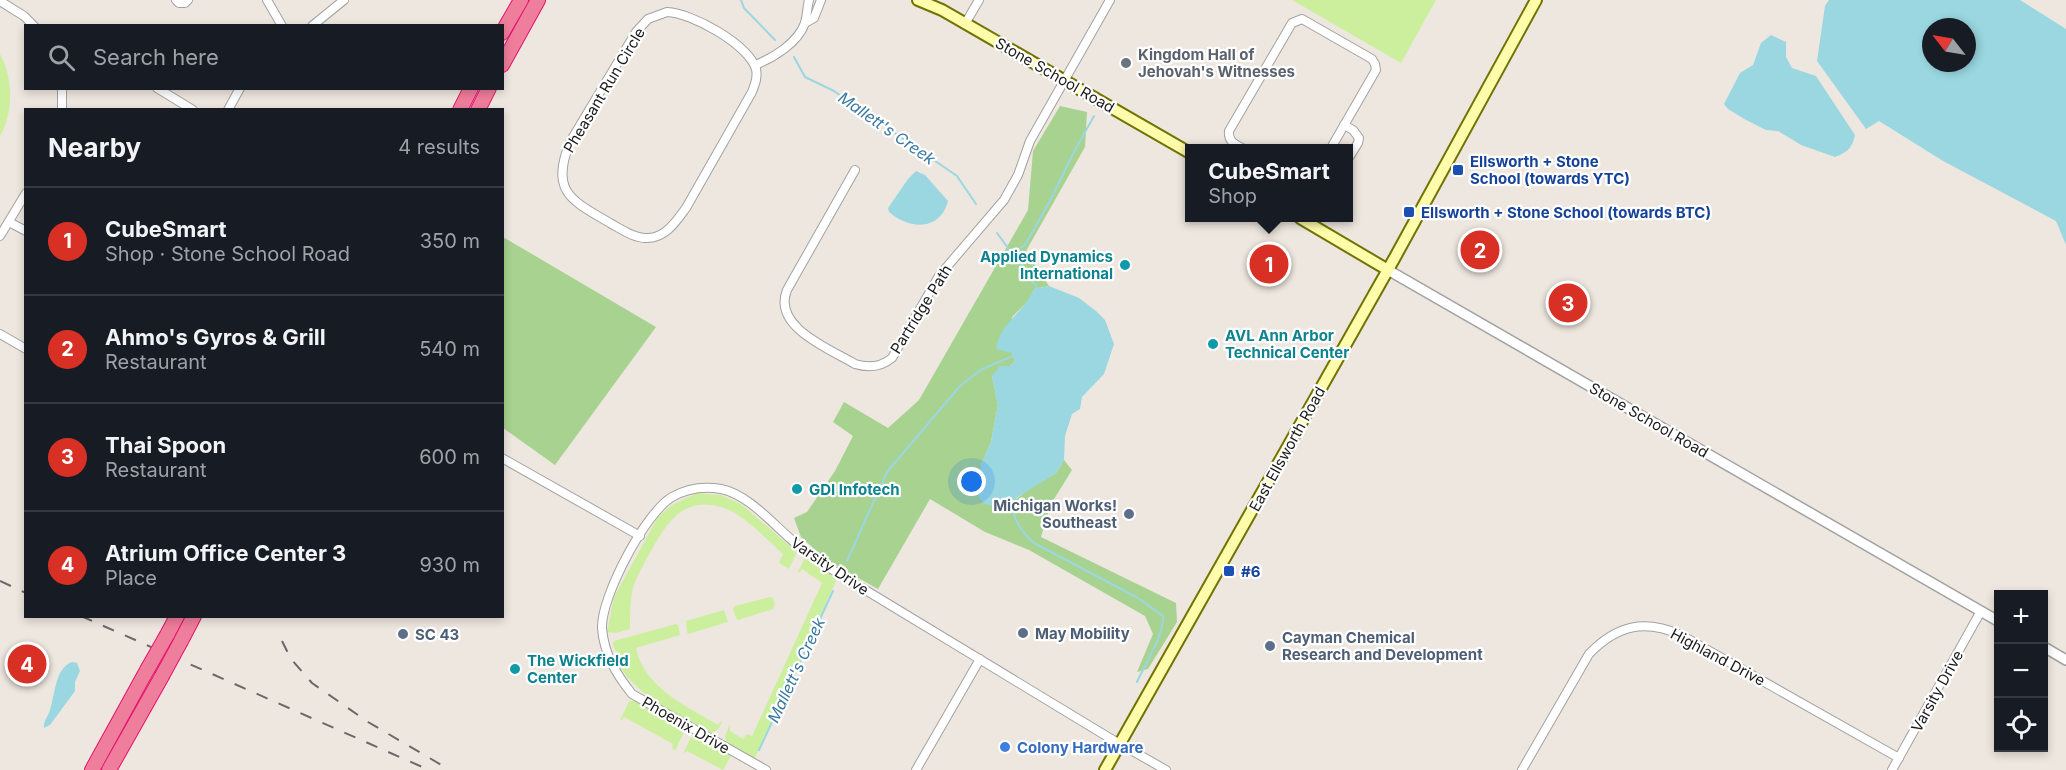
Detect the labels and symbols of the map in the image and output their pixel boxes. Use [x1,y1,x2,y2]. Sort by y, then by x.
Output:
north arrow [1922,18,1976,72]
street label: Pheasant Run Circle [559,24,649,156]
street label: Stone School Road [992,33,1118,117]
place label: Kingdom Hall of Jehovah's Witnesses [1138,45,1295,81]
marker: Kingdom Hall of Jehovah's Witnesses [1119,56,1133,70]
water label: Mallett's Creek [835,87,939,169]
place label: Ellsworth + Stone School (towards YTC) [1470,152,1630,188]
marker: Ellsworth + Stone School (towards YTC) [1451,163,1465,177]
place label: Ellsworth + Stone School (towards BTC) [1421,203,1711,222]
marker: Ellsworth + Stone School (towards BTC) [1402,205,1416,219]
pin: 2 [1460,228,1500,272]
pin: 1 [1250,242,1288,286]
place label: Applied Dynamics International [980,247,1113,283]
marker: Applied Dynamics International [1118,258,1132,272]
street label: Partridge Path [886,261,956,357]
pin: 3 [1548,280,1588,326]
place label: AVL Ann Arbor Technical Center [1225,326,1349,362]
marker: AVL Ann Arbor Technical Center [1206,337,1220,351]
street label: Stone School Road [1586,378,1712,462]
street label: East Ellsworth Road [1245,383,1329,515]
your location [957,467,986,496]
place label: GDI Infotech [809,480,900,499]
marker: GDI Infotech [790,482,804,496]
place label: Michigan Works! Southeast [993,496,1117,532]
marker: Michigan Works! Southeast [1122,507,1136,521]
street label: Varsity Drive [787,533,873,599]
place label: #6 [1241,562,1261,581]
marker: #6 [1222,564,1236,578]
water label: Mallett's Creek [763,614,829,726]
place label: May Mobility [1035,624,1130,643]
street label: Highland Drive [1667,624,1769,690]
place label: SC 43 [415,625,459,644]
marker: May Mobility [1016,626,1030,640]
marker: SC 43 [396,627,410,641]
place label: Cayman Chemical Research and Development [1282,628,1483,664]
marker: Cayman Chemical Research and Development [1263,639,1277,653]
pin: 4 [8,642,46,686]
street label: Varsity Drive [1907,647,1967,735]
place label: The Wickfield Center [527,651,629,687]
marker: The Wickfield Center [508,662,522,676]
street label: Phoenix Drive [639,692,733,758]
place label: Colony Hardware [1017,738,1144,757]
marker: Colony Hardware [998,740,1012,754]

